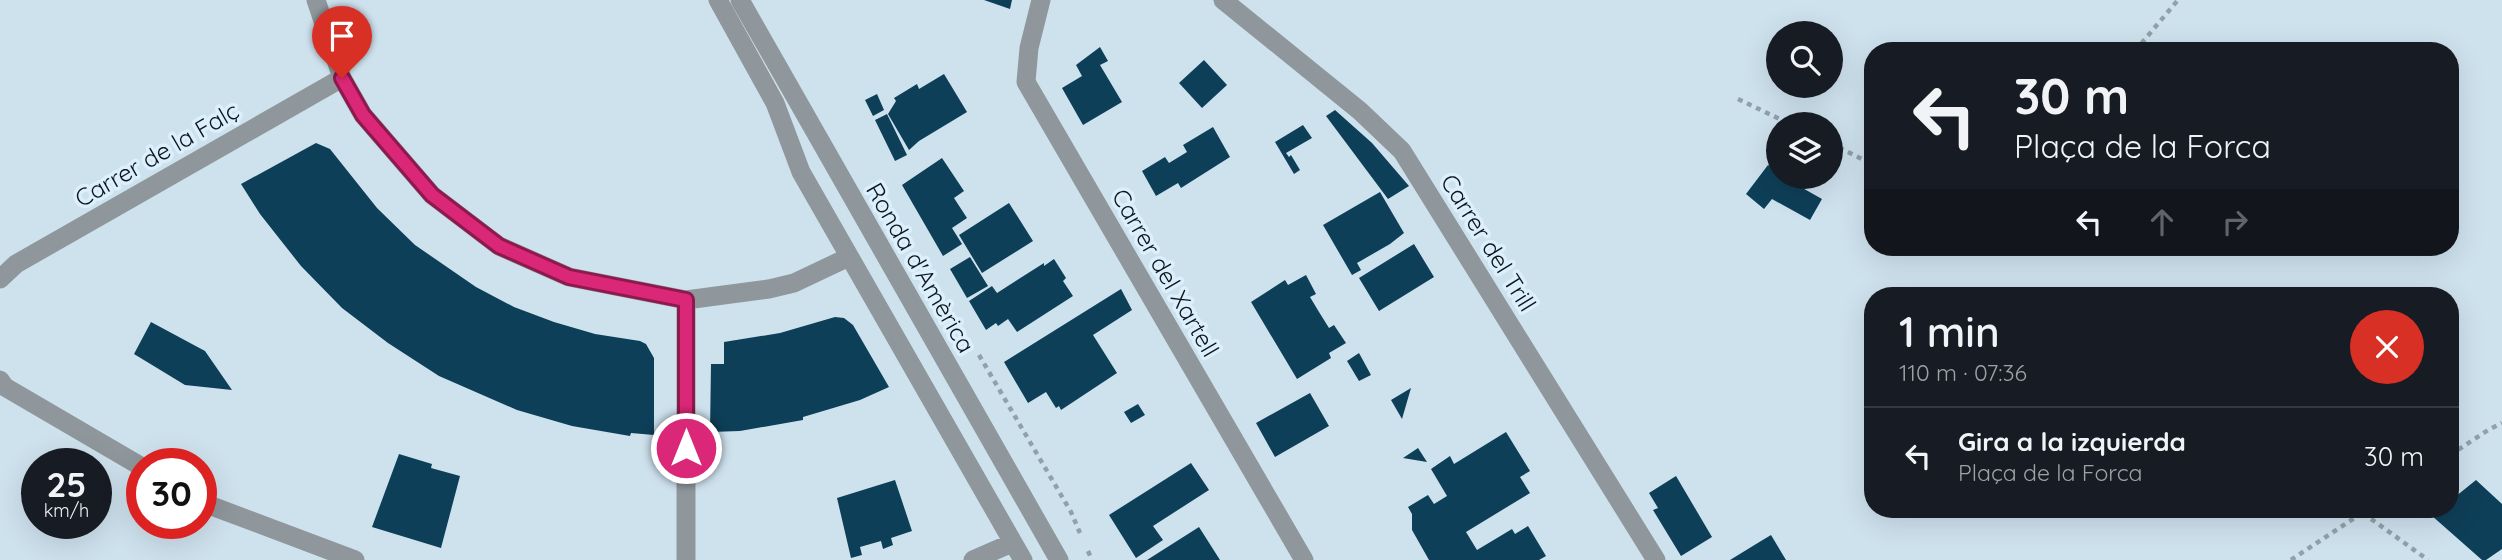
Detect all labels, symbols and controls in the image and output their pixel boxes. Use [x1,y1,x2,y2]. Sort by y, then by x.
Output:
pin [312,6,372,78]
icon: arrive [323,17,361,55]
map controls [1766,21,1843,189]
button: search [1766,21,1843,98]
text: 30 m [2014,65,2129,126]
icon: left [1899,70,1990,161]
street label: Carrer de la Falç [69,95,244,213]
button: layers [1766,112,1843,189]
text: Plaça de la Forca [2014,126,2271,166]
street label: Carrer del Trill [1435,168,1543,317]
street label: Ronda d'Amèrica [860,177,982,358]
street label: Carrer del Xartell [1106,183,1226,362]
icon: left [2070,203,2108,241]
icon: ahead [2143,203,2181,241]
icon: right [2216,203,2254,241]
text: 1 min [1899,305,2000,358]
button: close [2350,310,2424,384]
text: 110 m · 07:36 [1899,358,2027,387]
position arrow [649,411,723,485]
text: Gira a la izquierda [1958,425,2186,458]
icon: left [1899,437,1937,475]
text: 30 m [2364,440,2424,473]
speed limit sign: 30 [126,448,217,539]
text: Plaça de la Forca [1958,458,2143,487]
text: 25 [46,462,87,506]
text: km/h [44,499,89,522]

